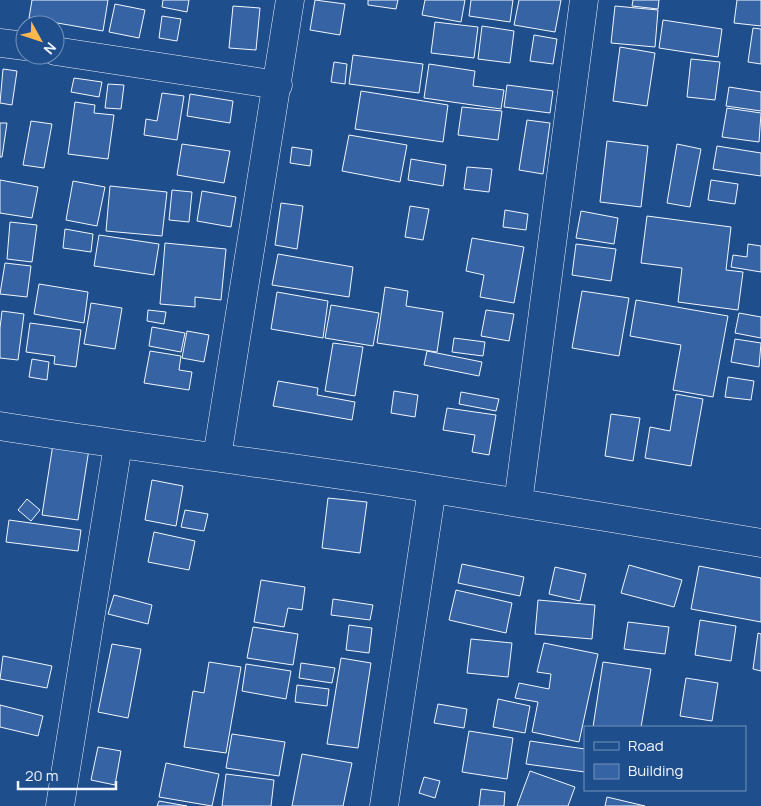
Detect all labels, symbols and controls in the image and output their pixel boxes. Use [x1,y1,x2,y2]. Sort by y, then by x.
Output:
north arrow [15,15,65,65]
text: N [40,39,61,59]
legend [584,726,746,791]
text: Road [628,735,664,756]
scale bar [18,758,115,790]
text: Building [628,760,683,781]
text: 20 m [25,765,58,786]

